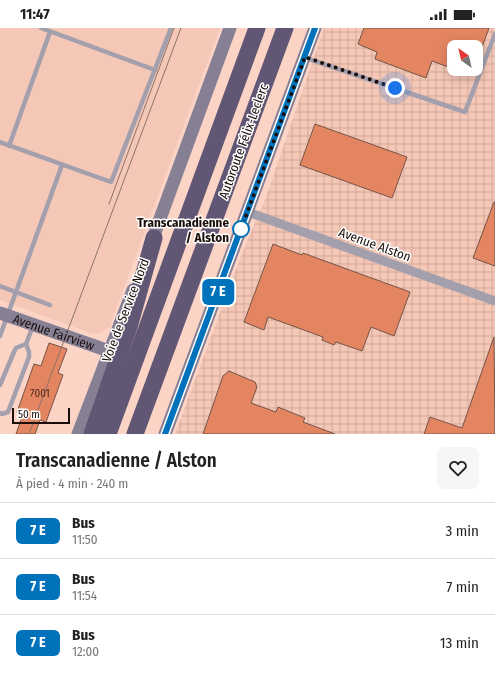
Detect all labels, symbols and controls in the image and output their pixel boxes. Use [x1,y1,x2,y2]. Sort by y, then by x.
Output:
text: 11:47 [20,5,50,23]
north arrow [447,40,483,76]
map controls [447,40,483,76]
your location [385,78,405,98]
street label: Autoroute Félix-Leclerc [216,81,271,201]
place label: Transcanadienne / Alston [137,215,229,245]
marker: Transcanadienne / Alston [232,220,250,238]
street label: Avenue Alston [337,224,413,264]
street label: Voie de Service Nord [99,256,152,364]
line badge: 7 E [195,279,241,305]
text: 7 E [210,283,226,300]
street label: Avenue Fairview [11,311,97,354]
house number: 7001 [30,387,50,400]
scale bar [12,406,70,425]
text: 50 m [18,408,40,421]
button: heart [437,447,479,489]
text: Transcanadienne / Alston [16,449,217,472]
text: À pied · 4 min · 240 m [16,476,128,491]
text: Bus [72,514,95,532]
text: 7 E [30,522,46,539]
text: 3 min [445,522,479,540]
text: 11:50 [72,532,98,547]
text: Bus [72,570,95,588]
text: 7 E [30,578,46,595]
text: 7 min [446,578,479,596]
text: 11:54 [72,588,97,603]
text: Bus [72,626,95,644]
text: 7 E [30,634,46,651]
text: 13 min [440,634,479,652]
text: 12:00 [72,644,99,659]

